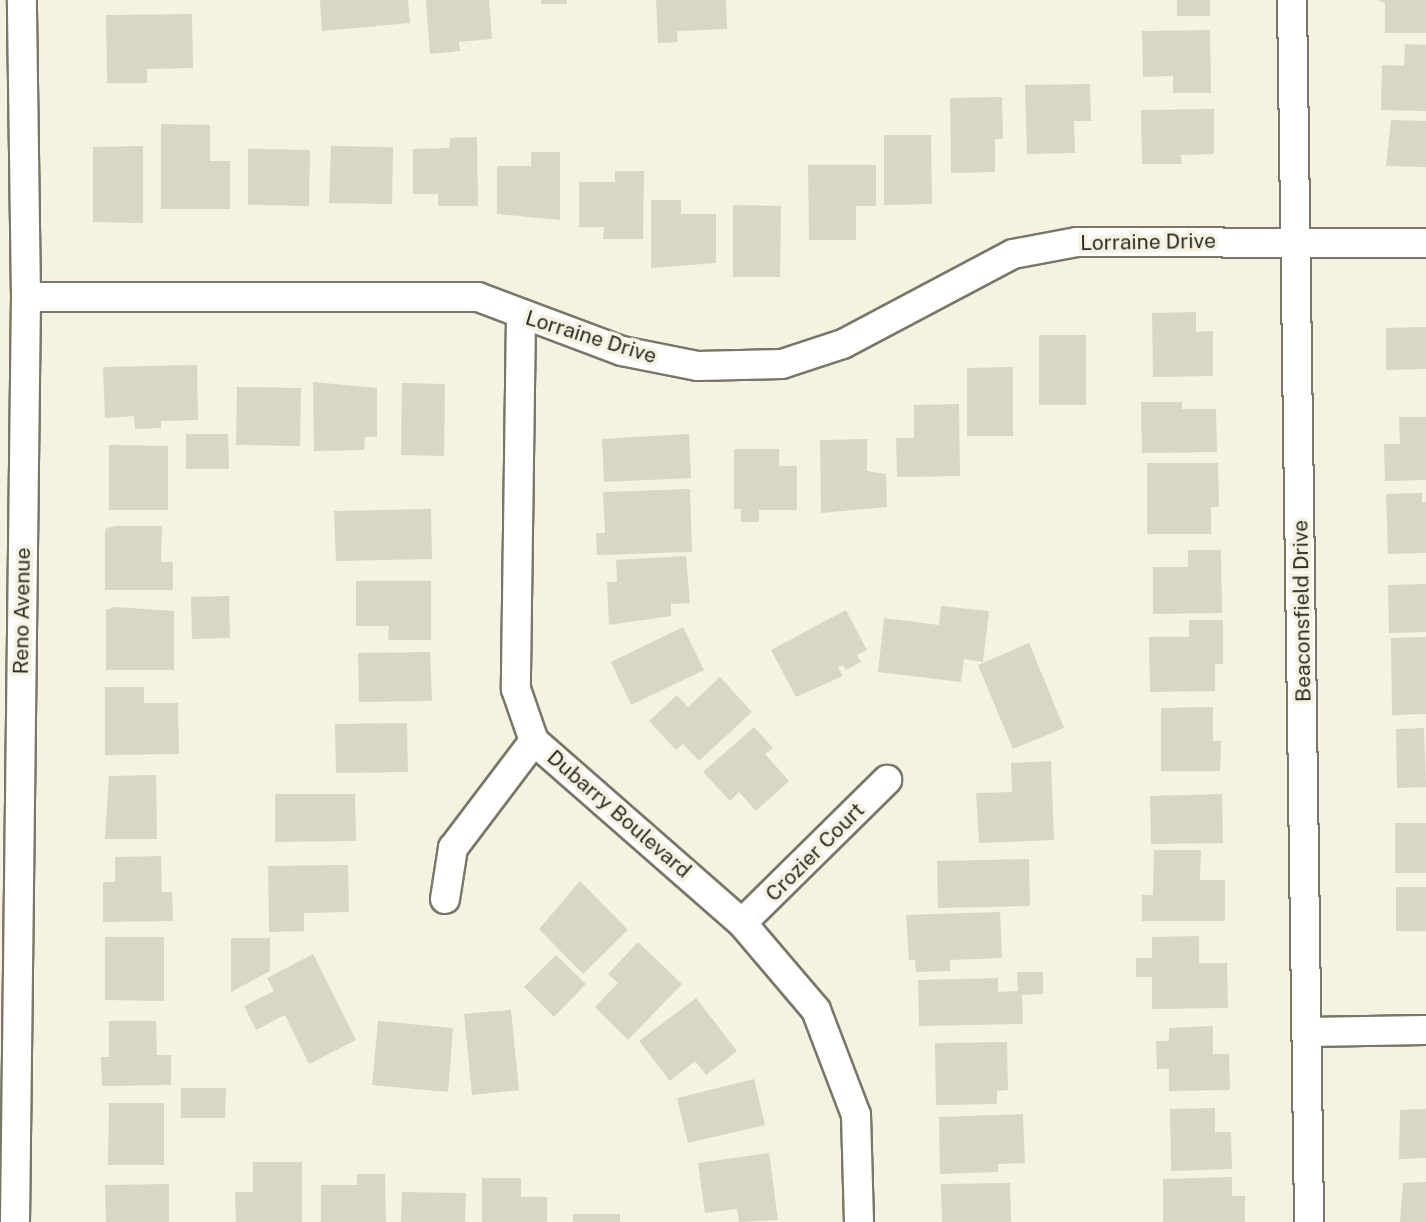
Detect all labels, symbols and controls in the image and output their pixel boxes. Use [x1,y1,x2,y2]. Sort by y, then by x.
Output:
street label: Lorraine Drive [1080,228,1216,256]
street label: Lorraine Drive [522,305,660,369]
street label: Beaconsfield Drive [1288,520,1316,702]
street label: Reno Avenue [8,547,36,675]
street label: Dubarry Boulevard [542,745,696,883]
street label: Crozier Court [760,797,870,907]

